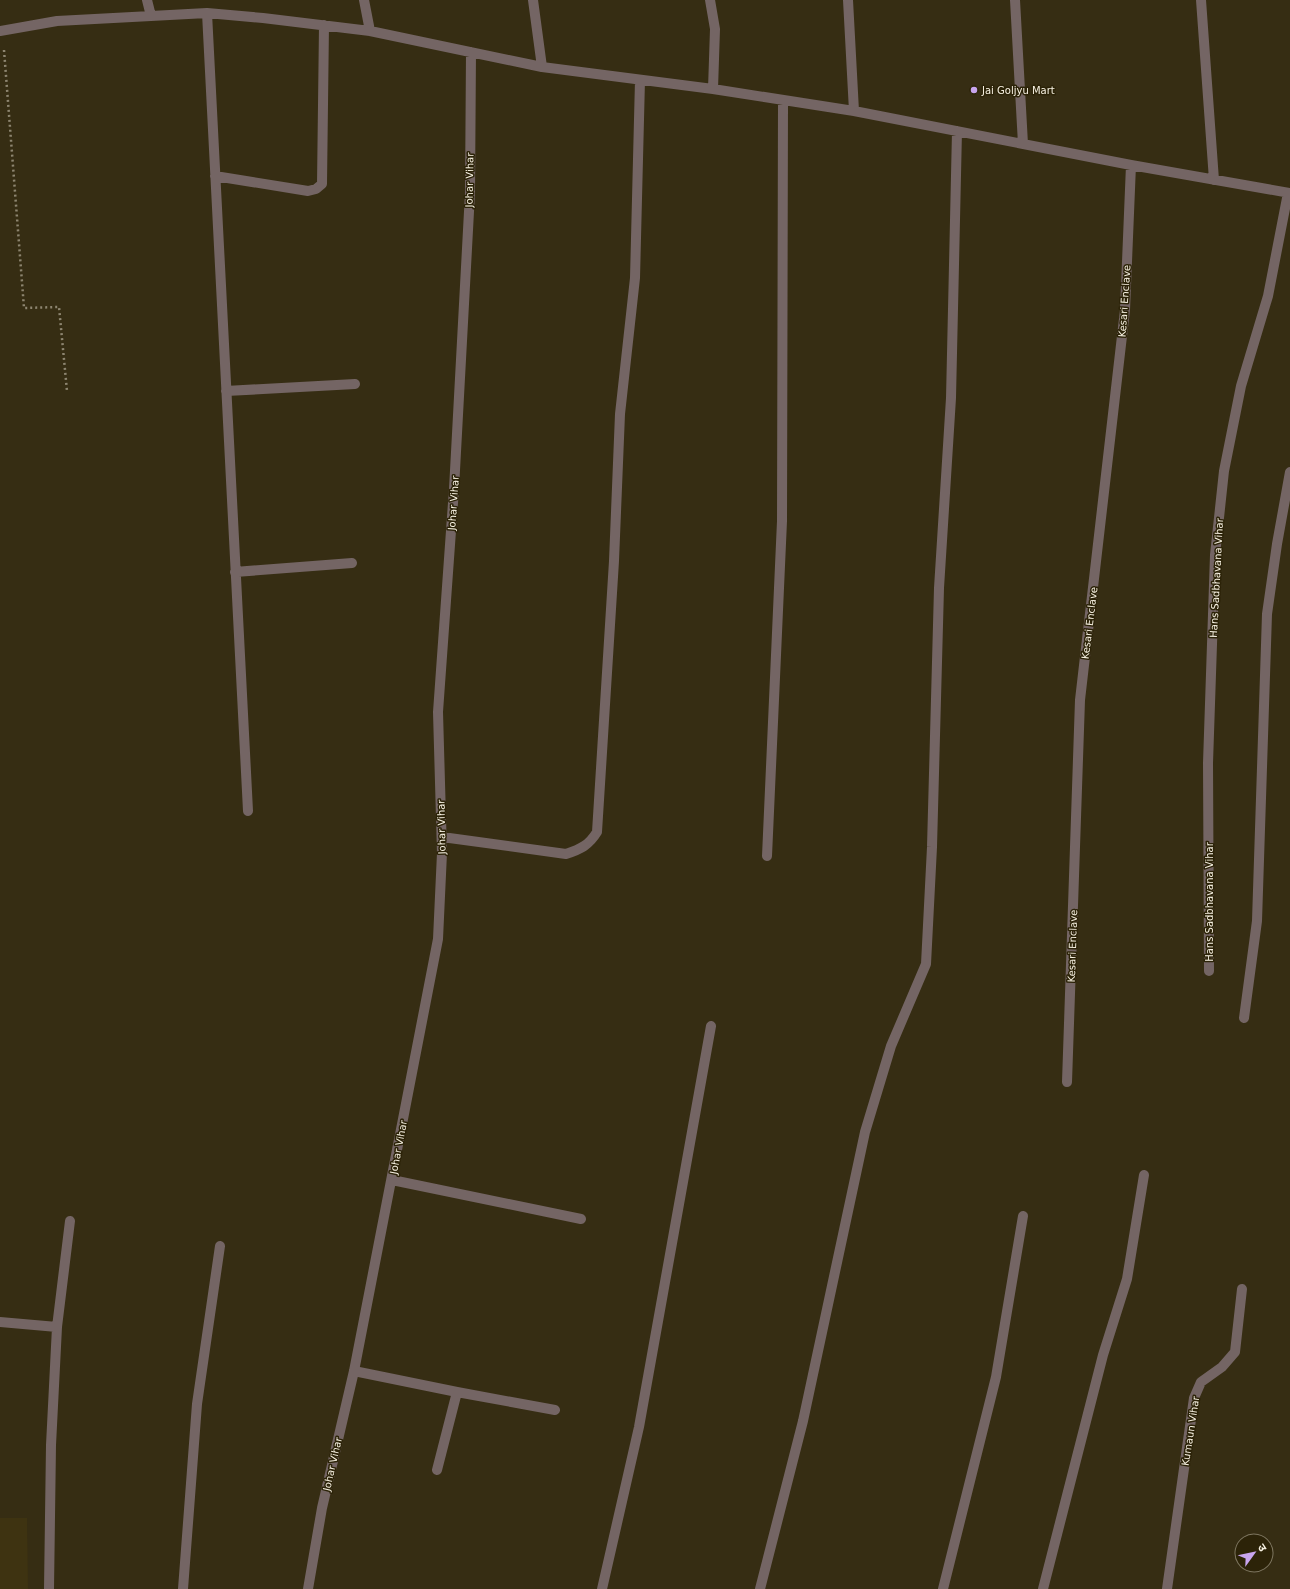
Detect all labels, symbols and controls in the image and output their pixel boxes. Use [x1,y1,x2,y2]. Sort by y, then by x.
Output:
marker: Jai Goljyu Mart [969,85,979,95]
place label: Jai Goljyu Mart [981,85,1055,96]
street label: Johar Vihar [464,152,475,209]
street label: Kesari Enclave [1116,264,1133,338]
street label: Johar Vihar [446,474,461,532]
street label: Hans Sadbhavana Vihar [1208,517,1225,638]
street label: Kesari Enclave [1080,586,1099,660]
street label: Johar Vihar [436,799,447,855]
street label: Hans Sadbhavana Vihar [1204,841,1215,962]
street label: Kesari Enclave [1066,909,1079,983]
street label: Johar Vihar [388,1118,409,1176]
street label: Kumaun Vihar [1180,1395,1202,1467]
street label: Johar Vihar [321,1435,344,1493]
north arrow [1234,1533,1274,1573]
text: उ [1255,1542,1269,1555]

